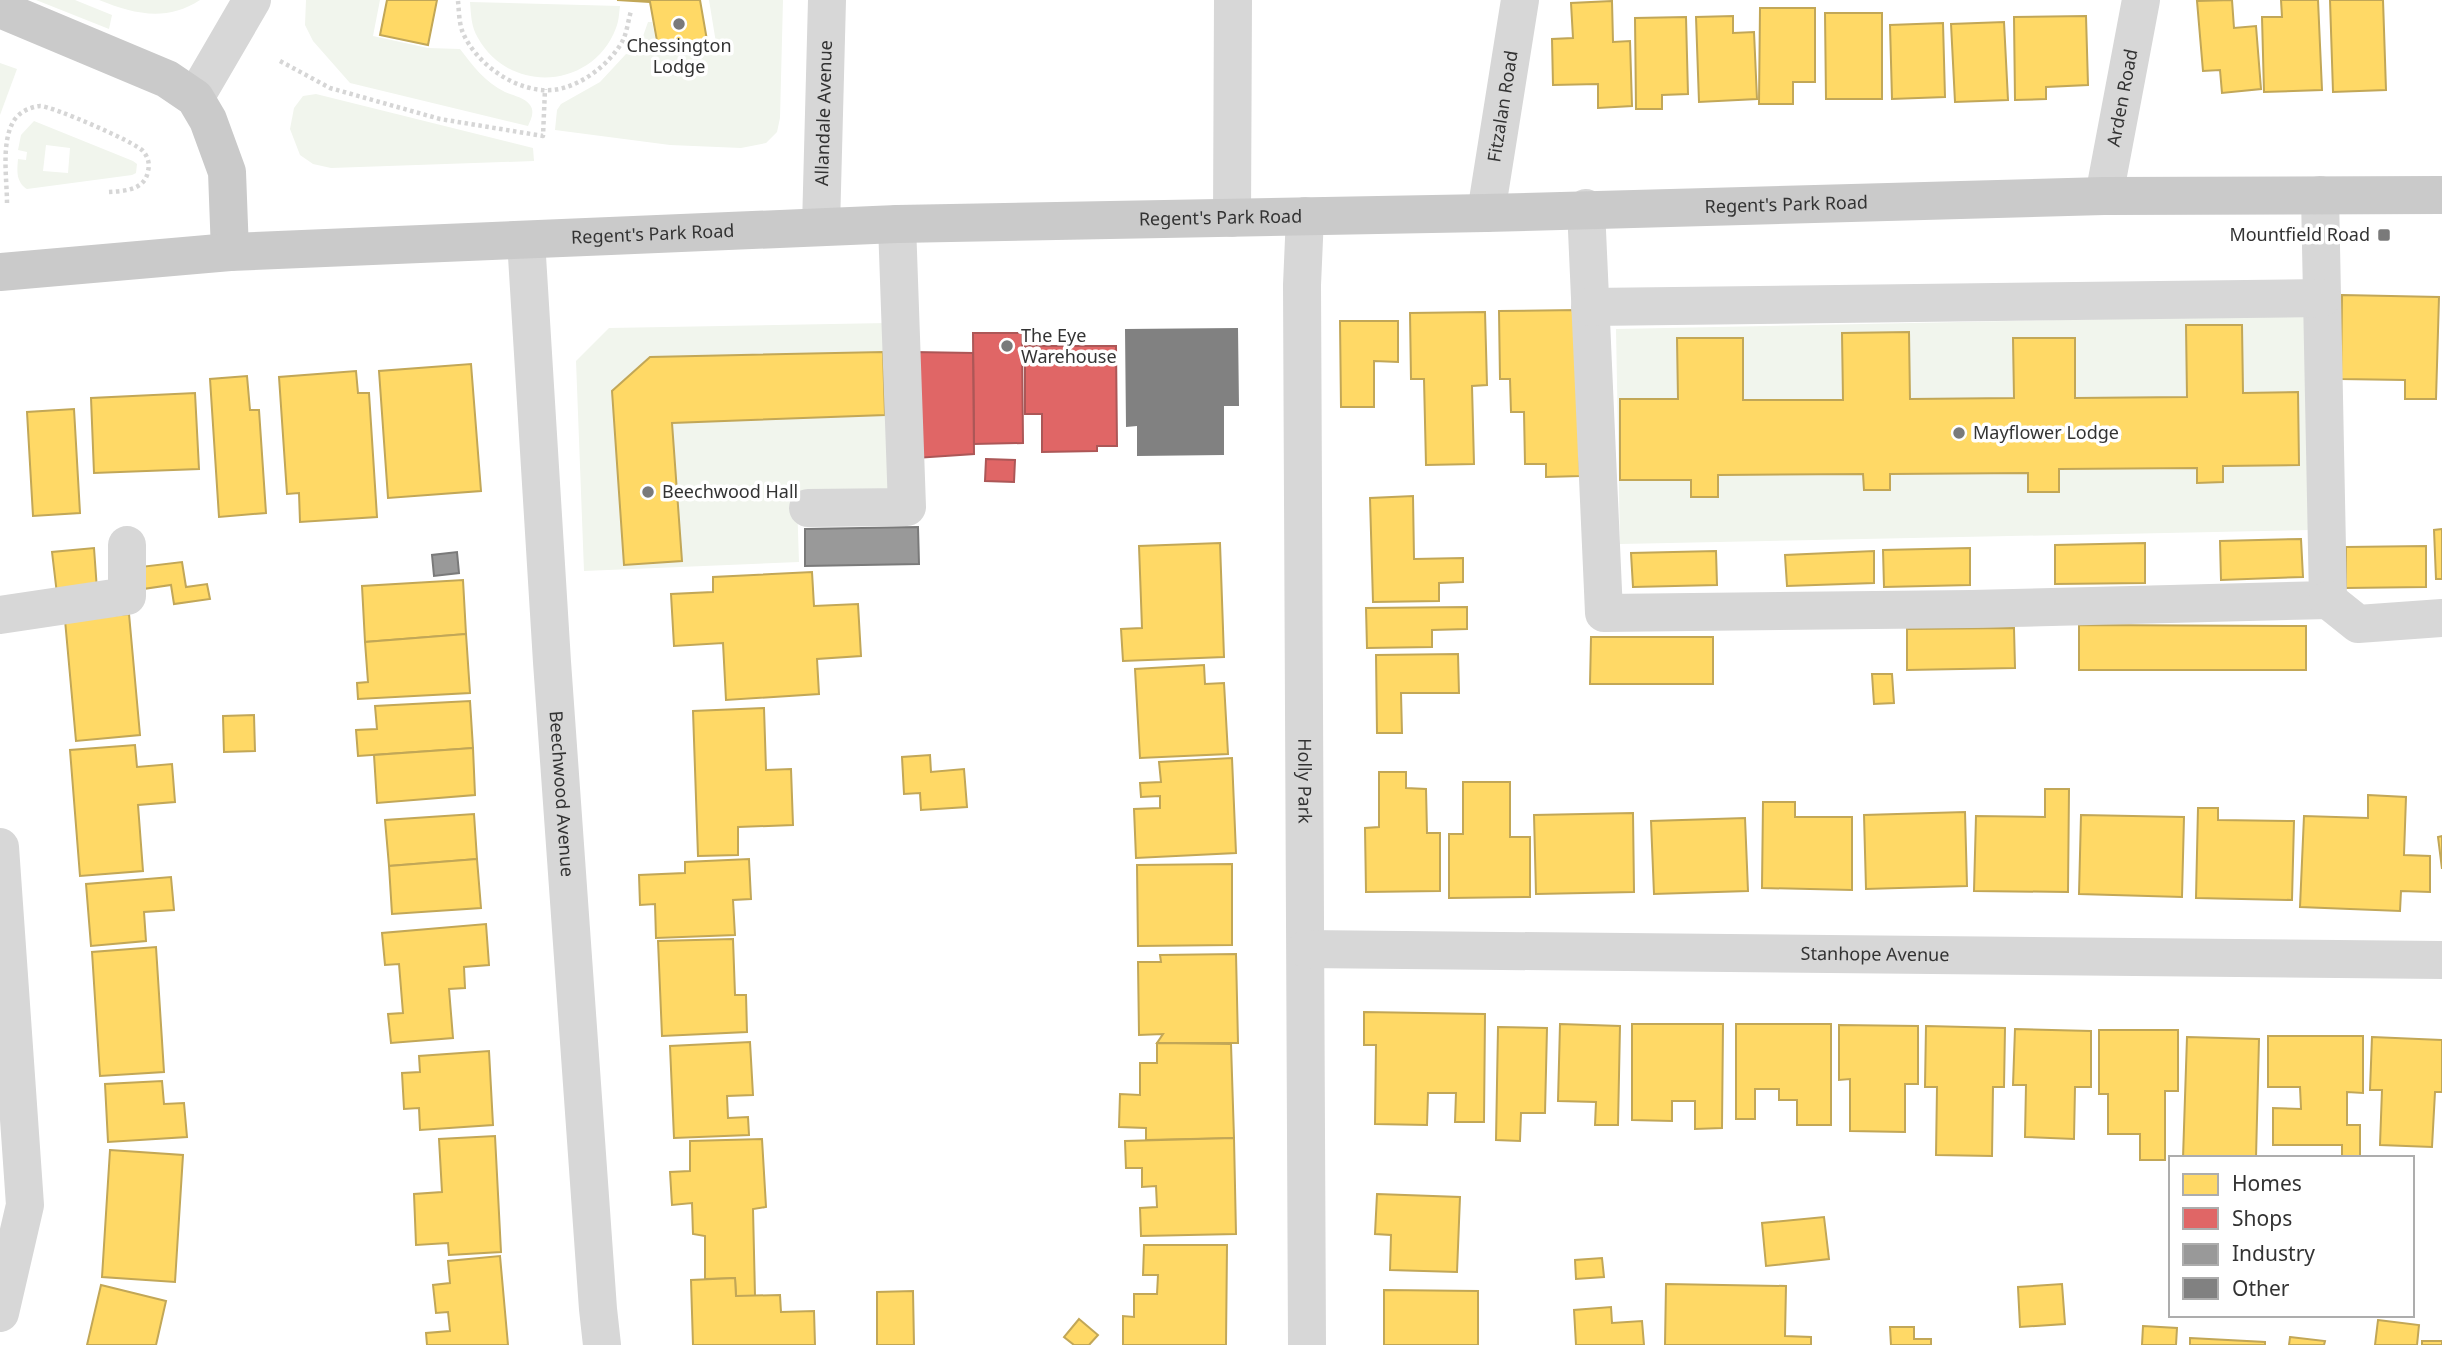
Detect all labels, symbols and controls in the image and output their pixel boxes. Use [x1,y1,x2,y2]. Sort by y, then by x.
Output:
marker: Chessington Lodge [671,16,687,32]
place label: Chessington Lodge [626,33,732,78]
street label: Allandale Avenue [809,40,837,186]
street label: Arden Road [2101,47,2143,148]
street label: Fitzalan Road [1481,49,1523,164]
street label: Regent's Park Road [1704,189,1868,218]
street label: Regent's Park Road [1139,203,1302,230]
street label: Regent's Park Road [571,218,735,249]
place label: Mountfield Road [2229,222,2370,246]
marker: Mountfield Road [2376,227,2392,243]
place label: The Eye Warehouse [1021,323,1117,368]
marker: The Eye Warehouse [999,338,1015,354]
place label: Mayflower Lodge [1973,420,2119,444]
marker: Mayflower Lodge [1951,425,1967,441]
place label: Beechwood Hall [662,479,798,503]
marker: Beechwood Hall [640,484,656,500]
street label: Beechwood Avenue [544,710,580,878]
street label: Holly Park [1293,738,1318,824]
street label: Stanhope Avenue [1800,941,1949,966]
legend [2169,1156,2414,1317]
text: Homes [2232,1169,2302,1197]
text: Shops [2232,1204,2292,1232]
text: Industry [2232,1239,2315,1267]
text: Other [2232,1274,2290,1302]

